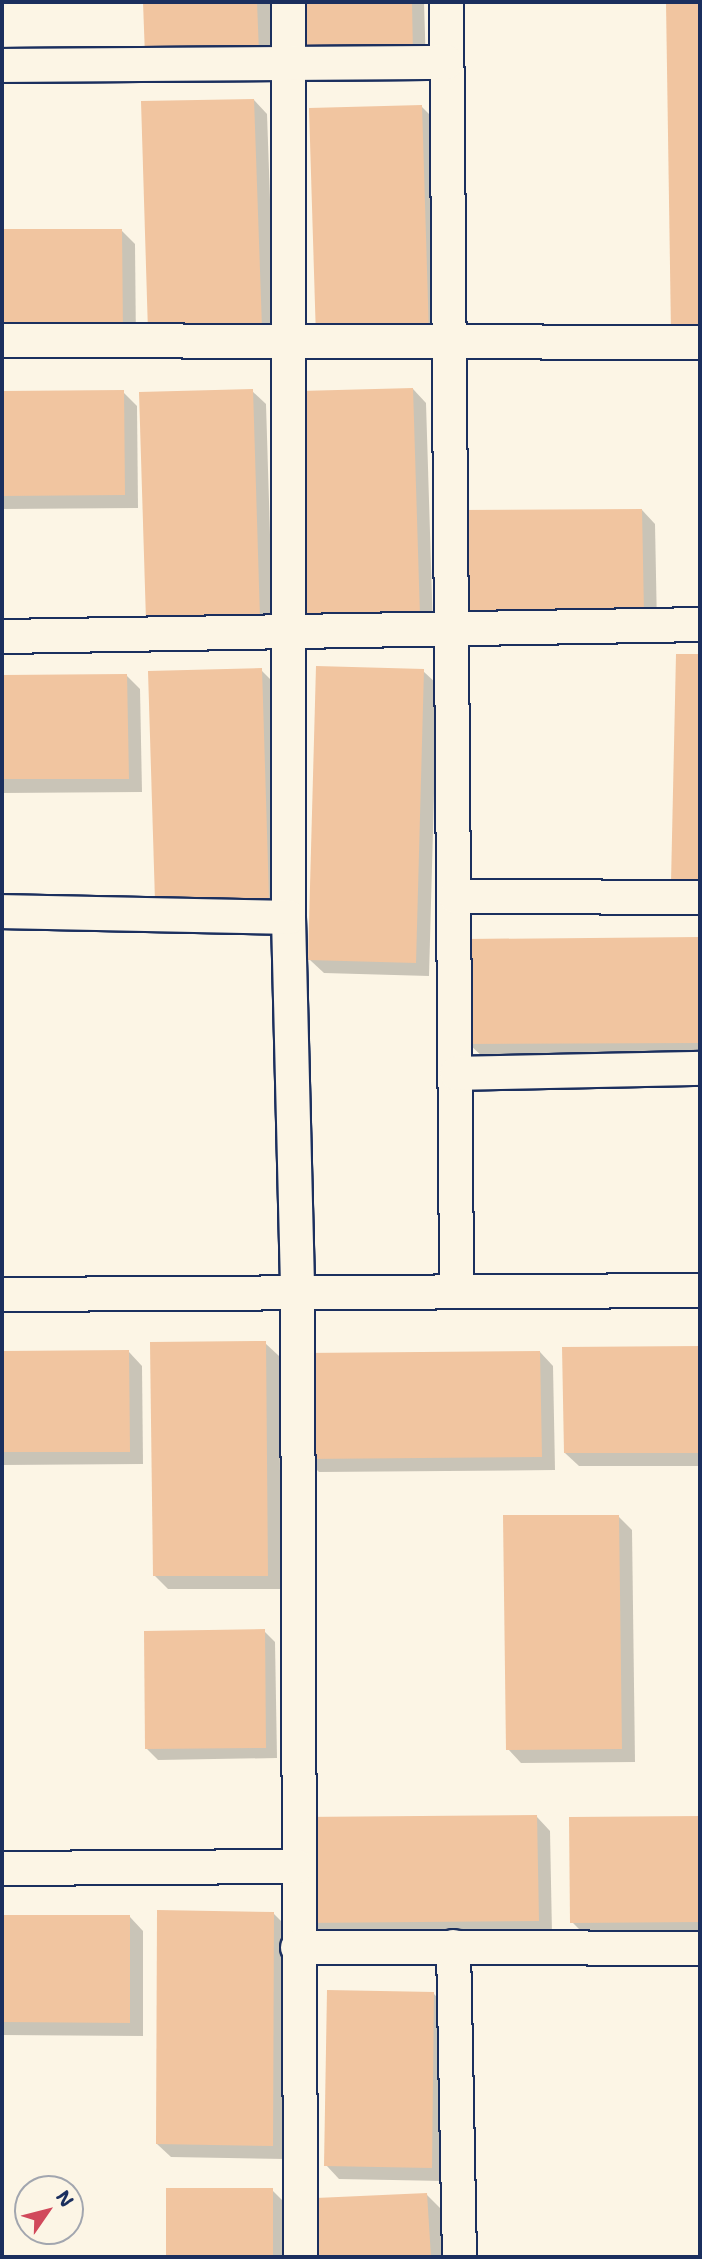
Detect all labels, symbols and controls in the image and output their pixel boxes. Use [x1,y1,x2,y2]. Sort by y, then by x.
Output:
north arrow [14,2175,84,2245]
text: N [50,2185,80,2212]

